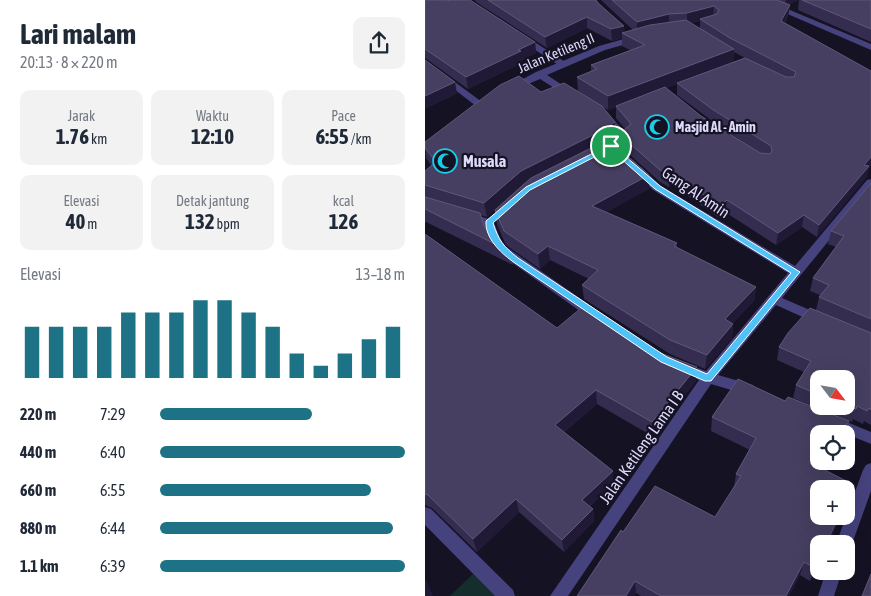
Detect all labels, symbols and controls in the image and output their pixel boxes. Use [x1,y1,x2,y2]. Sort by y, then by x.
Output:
button: share [353,17,405,69]
text: Lari malam [20,18,136,50]
street label: Jalan Ketileng II [515,30,597,76]
text: 20:13 · 8 × 220 m [20,53,118,71]
text: Jarak [68,108,95,124]
text: Waktu [196,108,229,124]
text: Pace [331,108,356,124]
mosque icon: Masjid Al - Amin [644,114,670,140]
place label: Masjid Al - Amin [675,119,756,135]
text: 1.76 [56,124,89,148]
text: 12:10 [191,124,234,148]
text: 6:55 [315,124,349,148]
pin [590,125,632,167]
text: km [89,131,107,147]
text: /km [349,131,372,147]
icon: arrive [597,132,625,160]
mosque icon: Musala [432,148,458,174]
place label: Musala [463,152,506,170]
street label: Gang Al Amin [658,163,733,222]
text: Elevasi [63,193,100,209]
text: Detak jantung [176,193,249,209]
text: kcal [333,193,354,209]
text: 40 [66,209,85,233]
text: 132 [185,209,215,233]
text: 126 [329,209,358,233]
text: m [85,216,97,232]
text: bpm [215,216,240,232]
text: Elevasi [20,265,61,283]
text: 13–18 m [356,265,405,283]
north arrow [810,370,855,415]
map controls [810,370,855,580]
street label: Jalan Ketileng Lama I B [595,387,688,508]
text: 220 m [20,405,56,423]
text: 7:29 [100,405,125,423]
button: locate [810,425,855,470]
text: 440 m [20,443,56,461]
text: 6:40 [100,443,125,461]
button: + [810,480,855,525]
text: 660 m [20,481,56,499]
text: 6:55 [100,481,125,499]
text: 880 m [20,519,56,537]
text: 6:44 [100,519,125,537]
button: − [810,535,855,580]
text: 1.1 km [20,557,59,575]
text: 6:39 [100,557,125,575]

